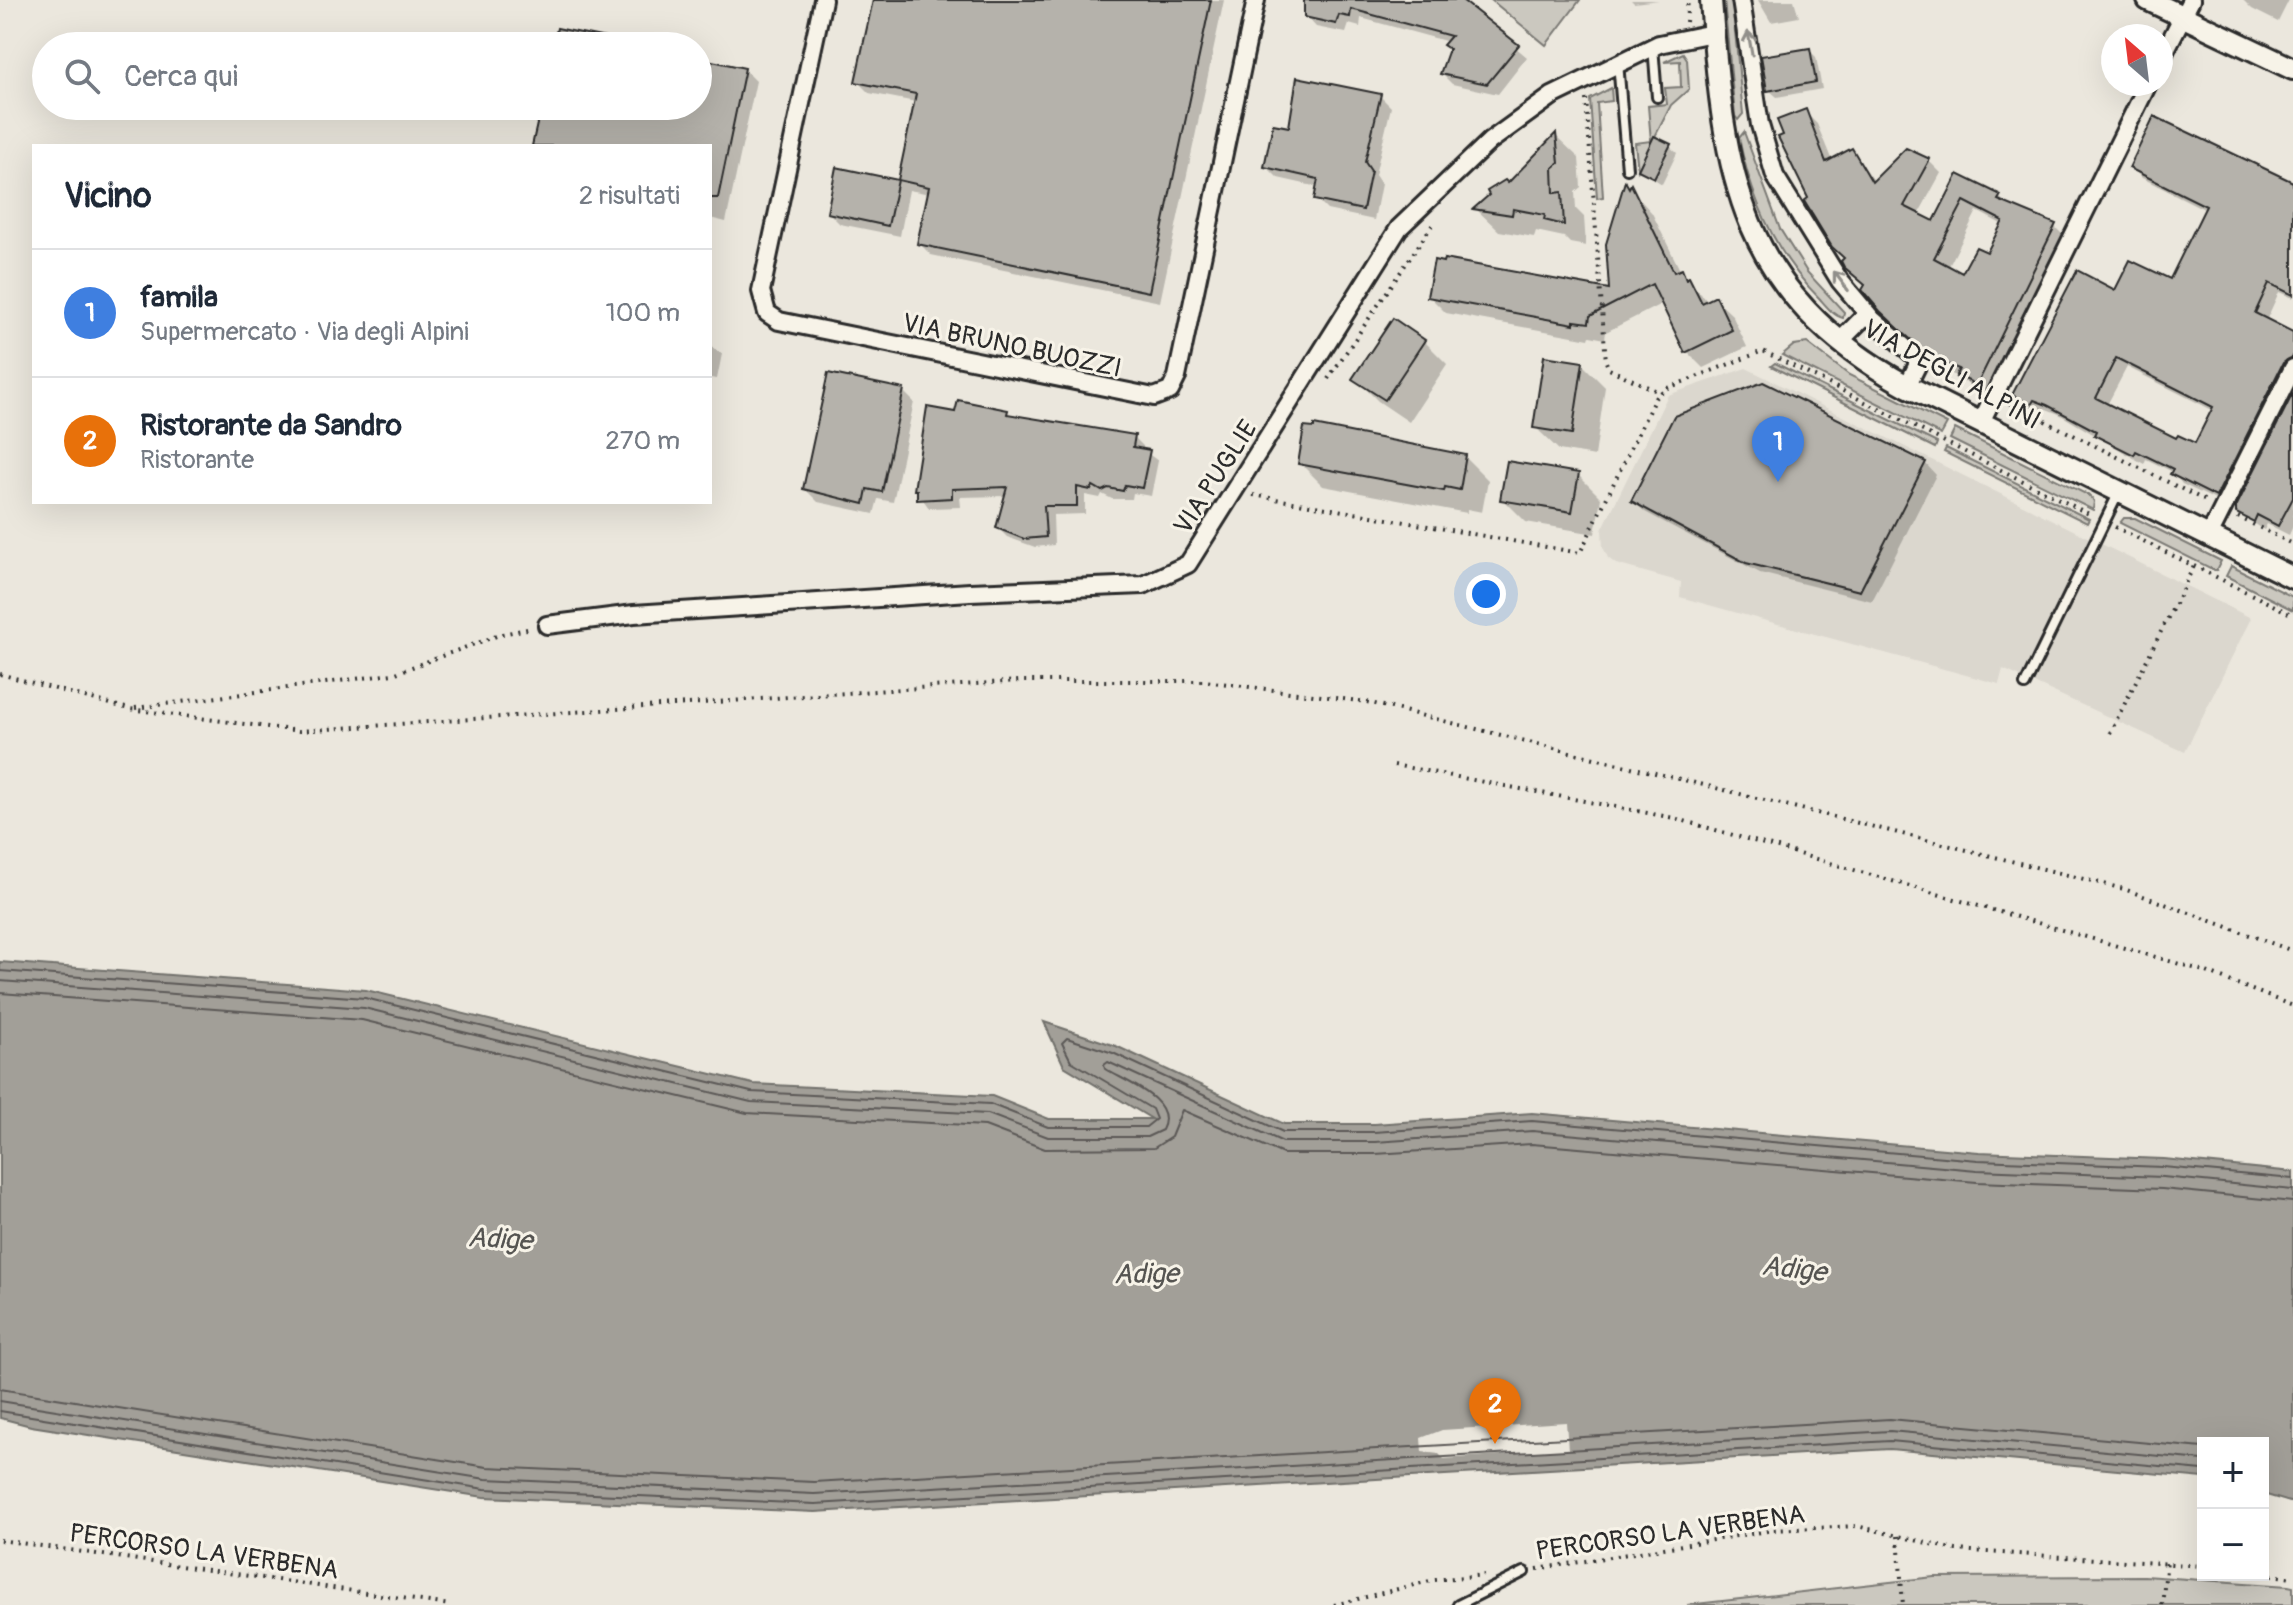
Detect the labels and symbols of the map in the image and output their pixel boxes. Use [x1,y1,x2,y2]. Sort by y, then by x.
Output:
north arrow [2101,24,2173,96]
one-way arrow [1741,31,1756,57]
one-way arrow [1832,271,1849,292]
street label: VIA BRUNO BUOZZI [899,307,1124,385]
street label: VIA DEGLI ALPINI [1857,313,2046,437]
street label: VIA PUGLIE [1167,414,1265,541]
pin: 1 [1752,416,1804,482]
your location [1466,574,1506,614]
water label: Adige [467,1220,536,1259]
water label: Adige [1760,1249,1831,1291]
water label: Adige [1113,1256,1182,1293]
pin: 2 [1469,1378,1521,1444]
street label: PERCORSO LA VERBENA [1534,1498,1807,1568]
street label: PERCORSO LA VERBENA [67,1517,341,1587]

